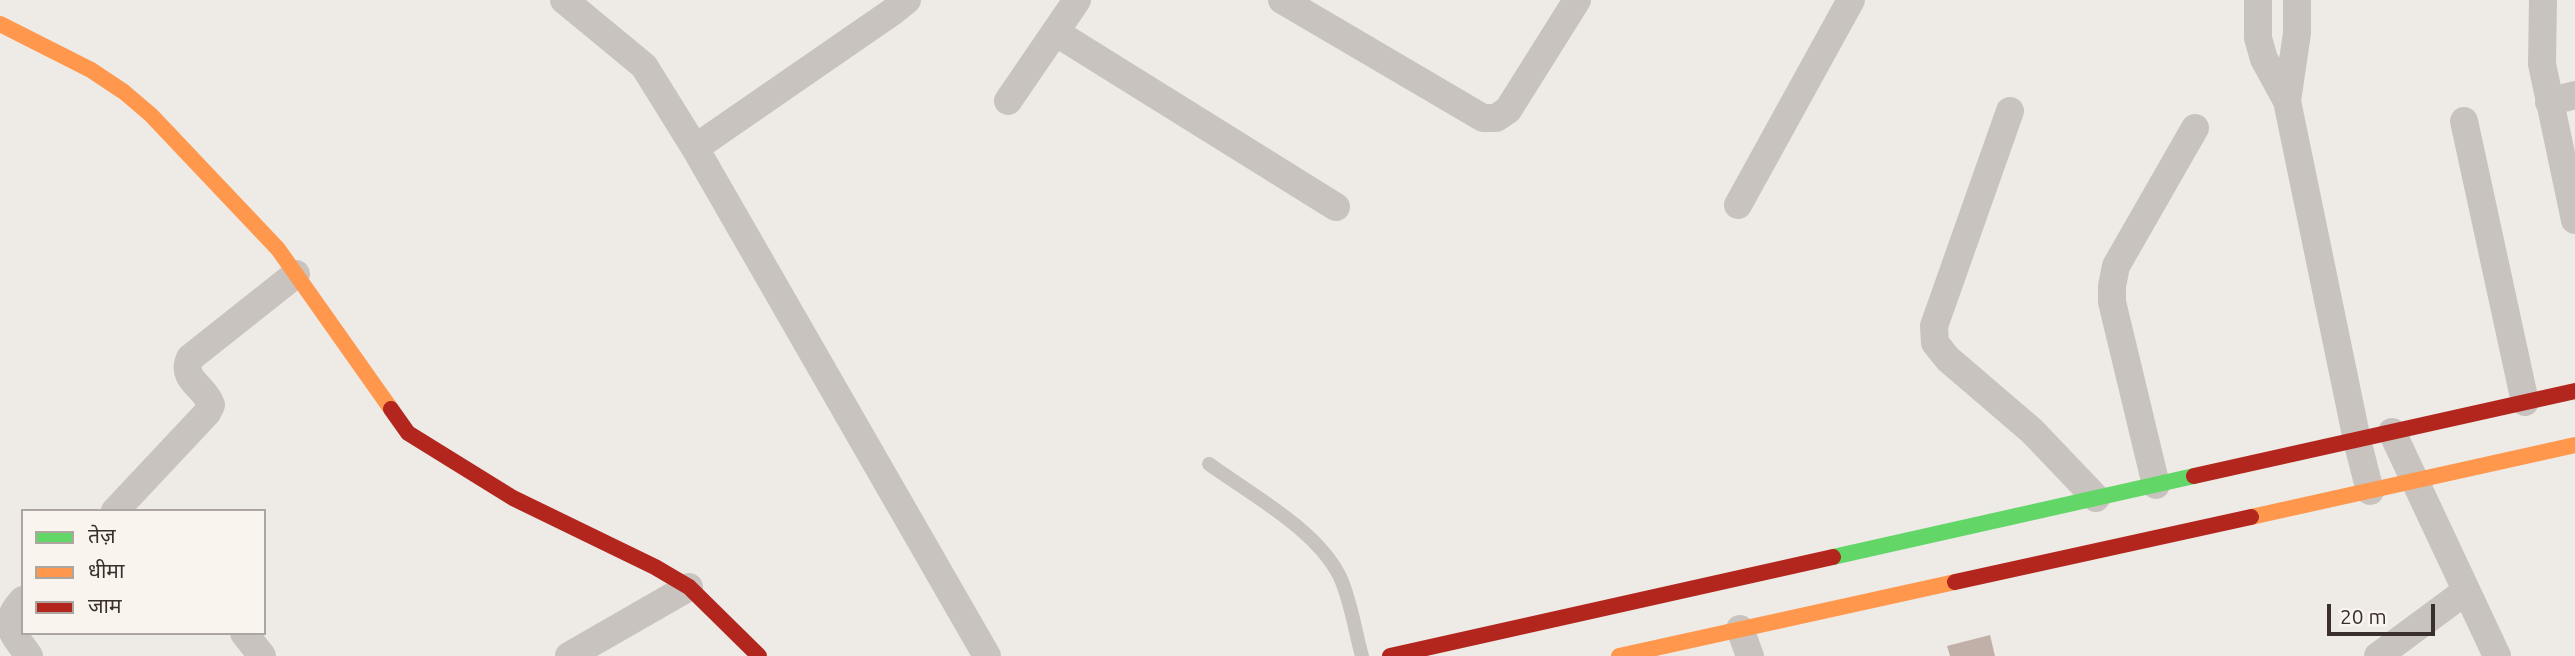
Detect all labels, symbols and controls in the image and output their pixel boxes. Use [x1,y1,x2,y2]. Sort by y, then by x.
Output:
legend [21,509,266,635]
text: तेज़ [88,523,116,547]
text: धीमा [88,558,124,582]
scale bar [2330,590,2438,634]
text: जाम [88,593,122,617]
text: 20 m [2340,604,2387,628]

